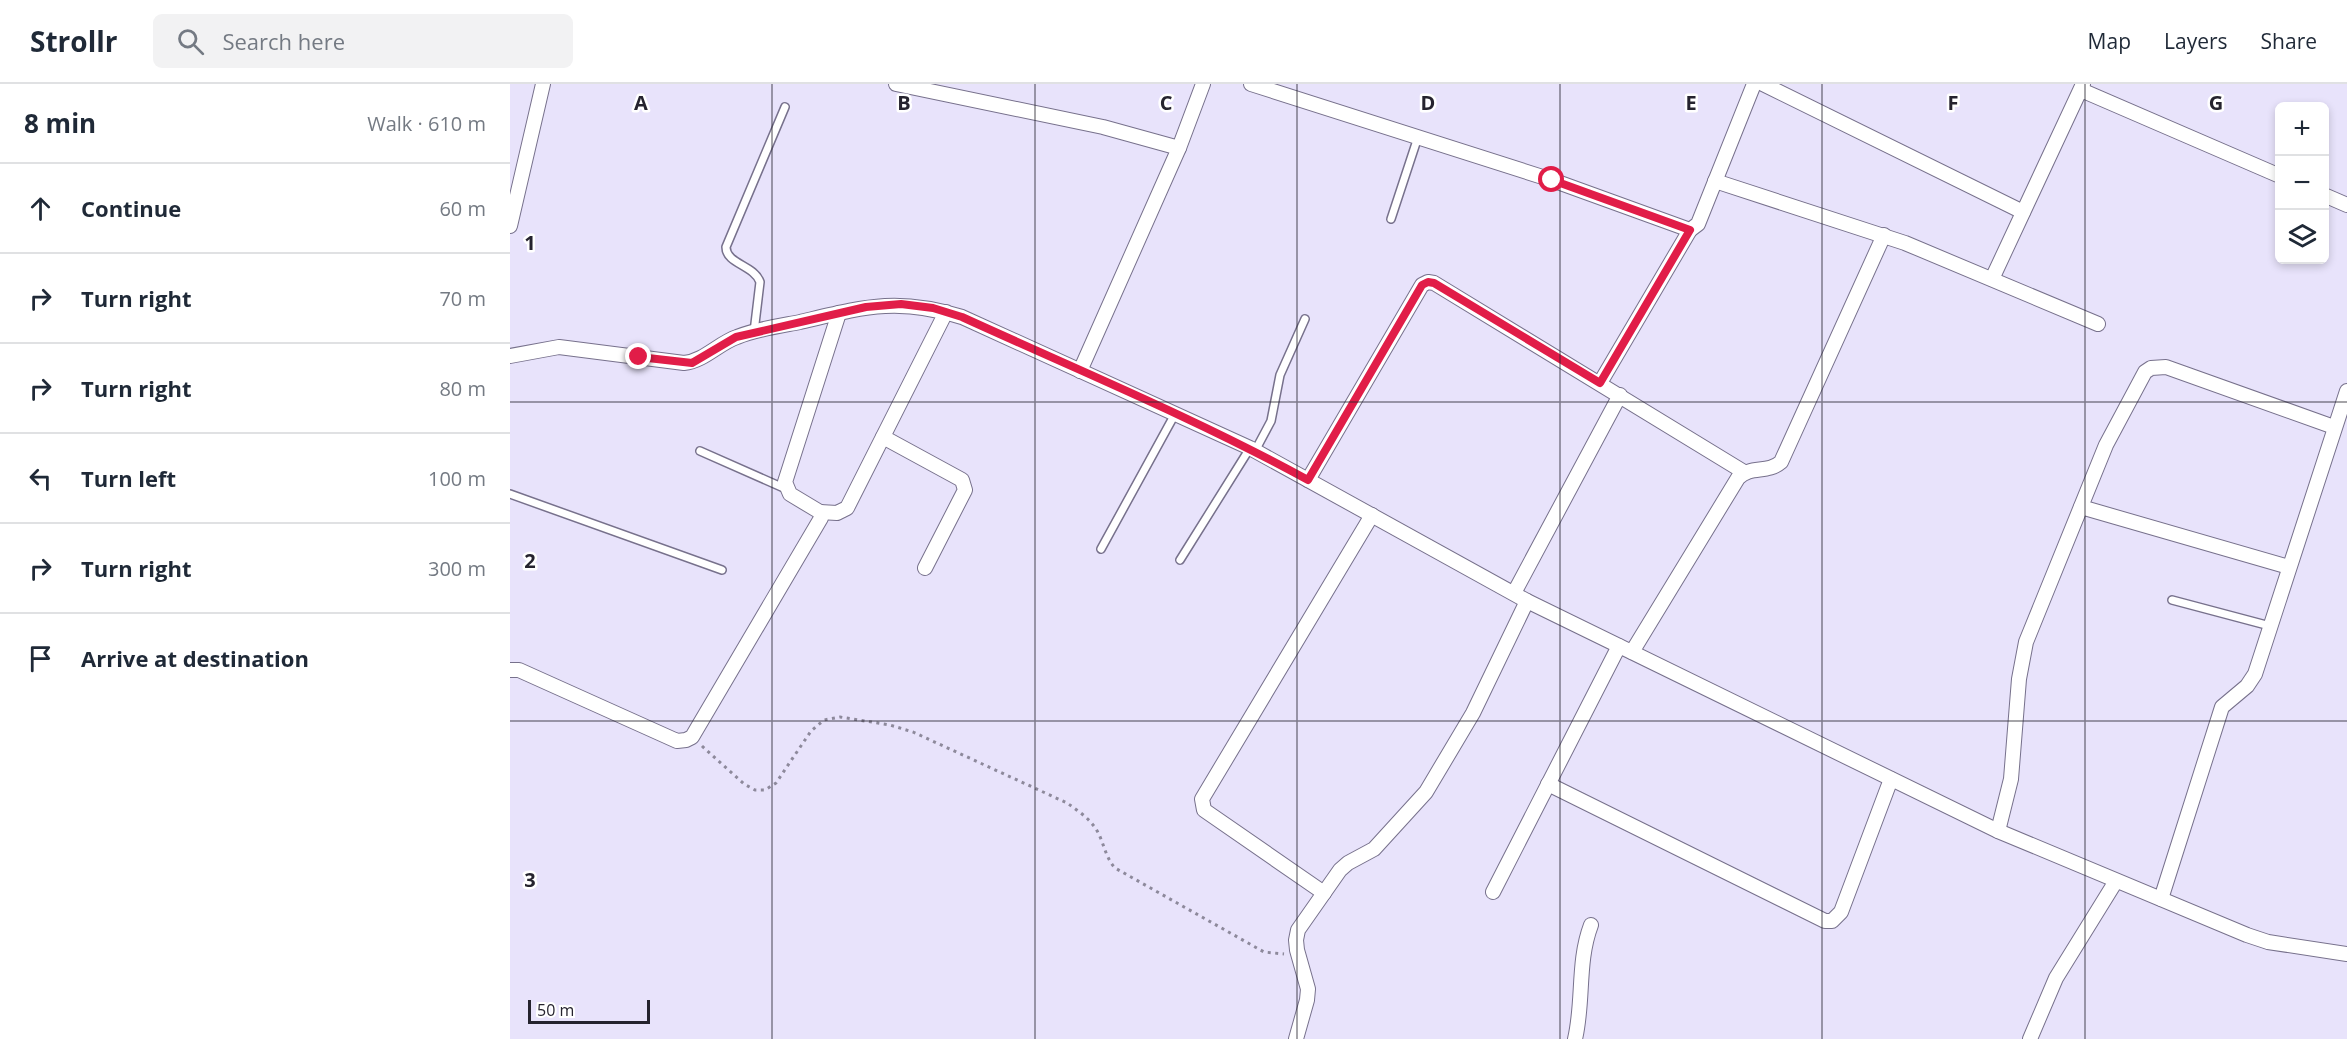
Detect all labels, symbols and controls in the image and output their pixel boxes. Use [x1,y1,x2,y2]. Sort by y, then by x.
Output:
search box [153,14,573,68]
text: Strollr [30,22,117,60]
icon: search [174,25,207,58]
text: Search here [222,26,345,56]
text: Map [2088,27,2131,55]
text: Layers [2164,27,2228,55]
text: Share [2261,27,2317,55]
text: A [634,89,648,116]
text: B [897,89,911,116]
text: C [1160,89,1173,116]
text: D [1421,89,1435,116]
text: E [1685,89,1697,116]
text: F [1948,89,1958,116]
text: G [2209,89,2223,116]
map controls [2275,102,2329,264]
button: + [2275,102,2329,156]
text: 8 min [24,105,96,141]
text: Walk · 610 m [367,110,486,137]
button: − [2275,156,2329,210]
route start [1538,166,1564,192]
icon: ahead [24,192,57,225]
text: Continue [81,193,181,223]
text: 60 m [439,195,486,222]
button: layers [2275,210,2329,264]
text: 1 [524,229,536,256]
icon: right [24,282,57,315]
text: Turn right [81,283,192,313]
text: 70 m [439,285,486,312]
route end [625,343,651,369]
icon: right [24,372,57,405]
text: Turn right [81,373,192,403]
text: 80 m [439,375,486,402]
icon: left [24,462,57,495]
text: Turn left [81,463,176,493]
text: 100 m [428,465,486,492]
text: 2 [524,547,536,574]
icon: right [24,552,57,585]
text: Turn right [81,553,192,583]
text: 300 m [428,555,486,582]
icon: arrive [24,642,57,675]
text: Arrive at destination [81,643,309,673]
text: 3 [524,866,536,893]
scale bar [528,997,650,1024]
text: 50 m [537,999,574,1021]

